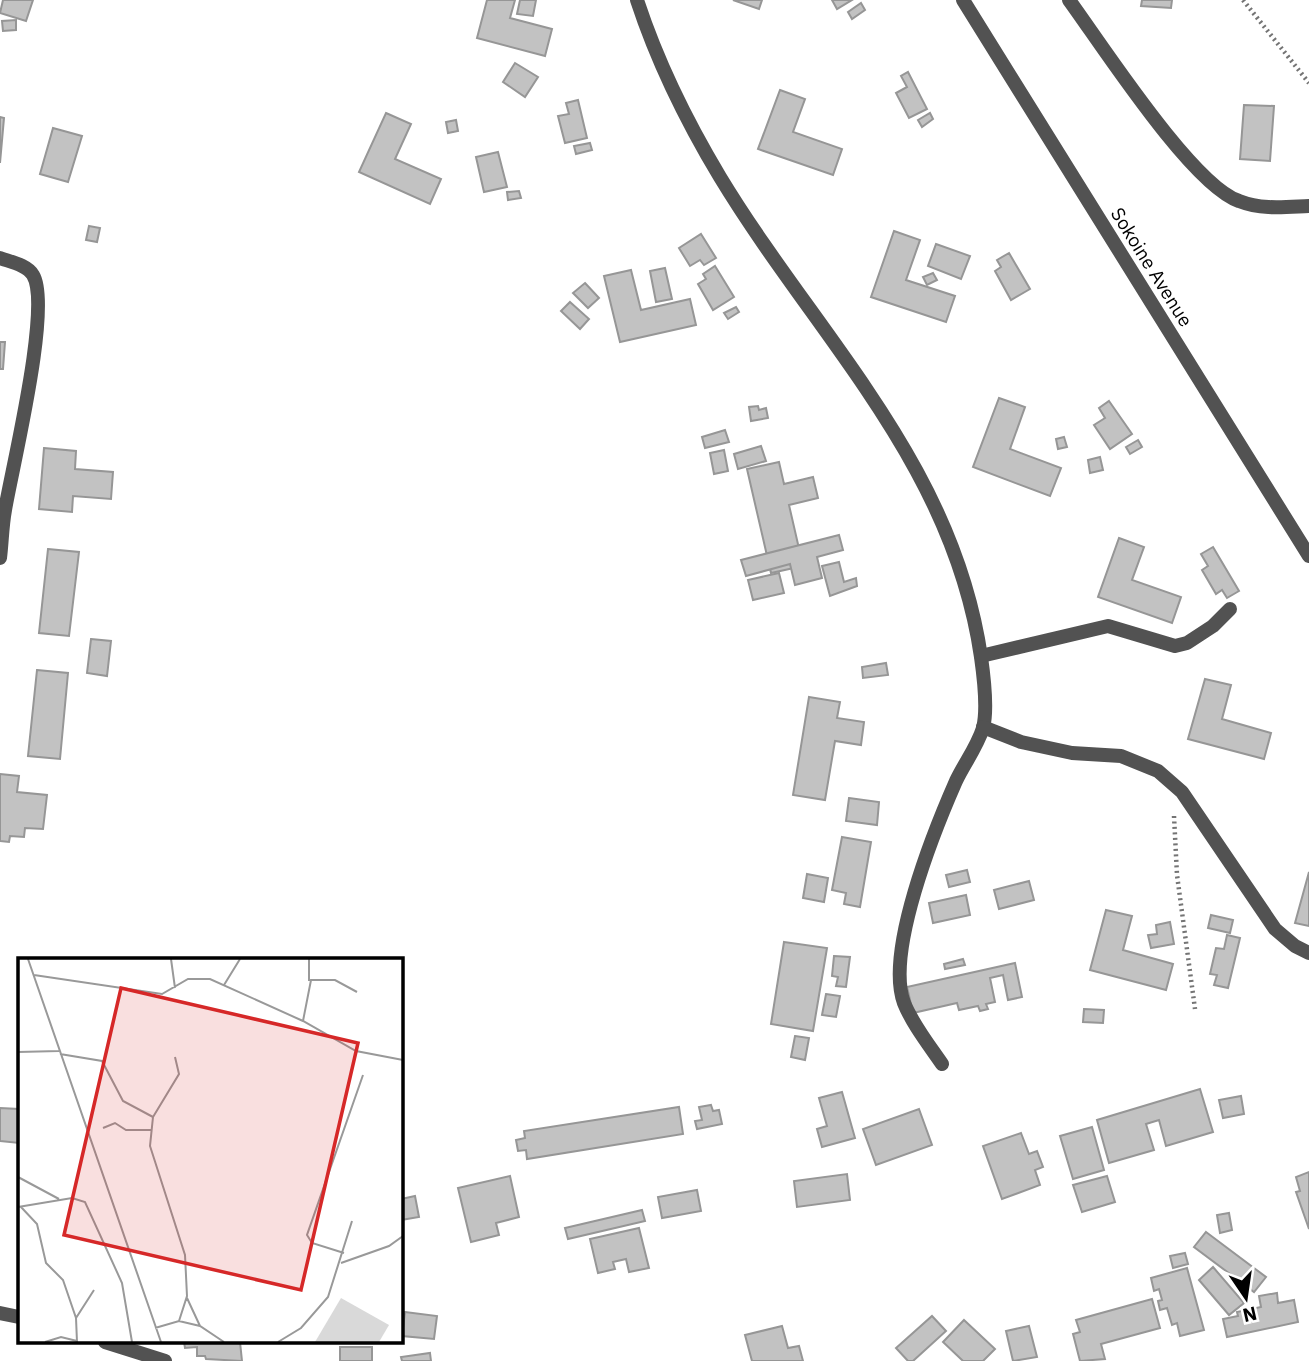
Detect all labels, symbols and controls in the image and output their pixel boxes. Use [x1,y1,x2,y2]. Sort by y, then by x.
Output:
street label: Sokoine Avenue [1106,203,1198,331]
inset map [18,958,402,1344]
north arrow [1211,1263,1281,1333]
text: N [1240,1301,1259,1328]

